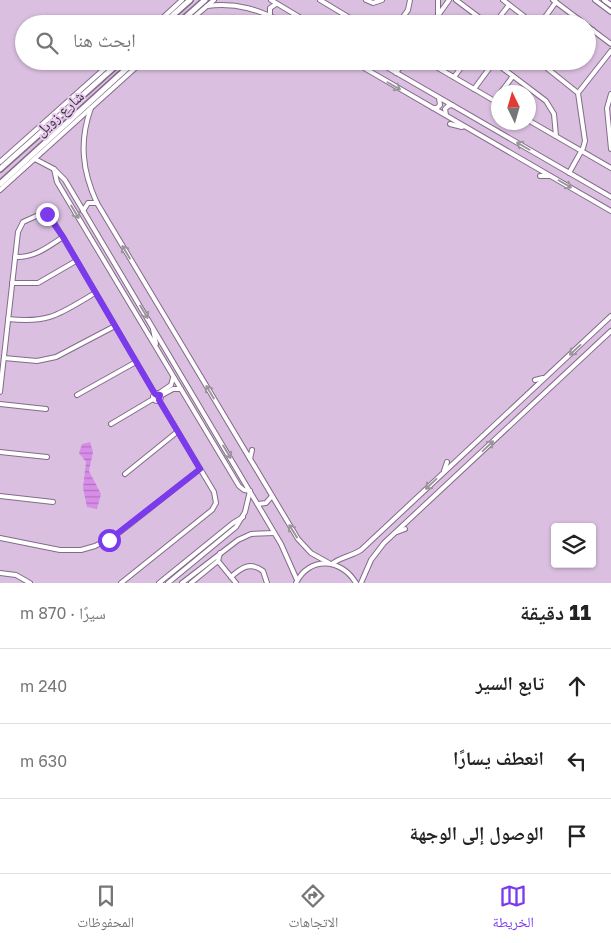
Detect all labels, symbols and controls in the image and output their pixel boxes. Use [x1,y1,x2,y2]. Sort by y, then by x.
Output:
search box [15,15,596,70]
text: ابحث هنا [73,28,136,51]
icon: search [33,29,61,57]
one-way arrow [386,81,400,91]
north arrow [491,85,536,130]
street label: شارع زويل [31,86,88,141]
one-way arrow [517,141,531,151]
one-way arrow [557,180,571,190]
route end [36,203,59,226]
one-way arrow [70,204,80,218]
one-way arrow [120,246,130,260]
one-way arrow [139,305,149,319]
one-way arrow [569,344,582,356]
one-way arrow [204,385,214,399]
one-way arrow [481,440,494,452]
one-way arrow [222,445,232,459]
one-way arrow [424,478,437,490]
map controls [551,523,596,568]
button: layers [551,523,596,568]
one-way arrow [288,524,299,538]
route start [98,529,121,552]
text: 11 دقيقة [520,599,591,625]
text: سيرًا · 870 m [20,603,106,623]
text: تابع السير [476,671,544,694]
icon: ahead [563,672,591,700]
text: 240 m [20,676,67,696]
text: انعطف يسارًا [453,746,544,769]
icon: left [563,747,591,775]
text: 630 m [20,751,67,771]
text: الوصول إلى الوجهة [410,821,544,844]
icon: arrive [563,822,591,850]
tab: المحفوظات [77,882,134,936]
tab: الاتجاهات [289,882,338,936]
tab: الخريطة [493,882,534,936]

